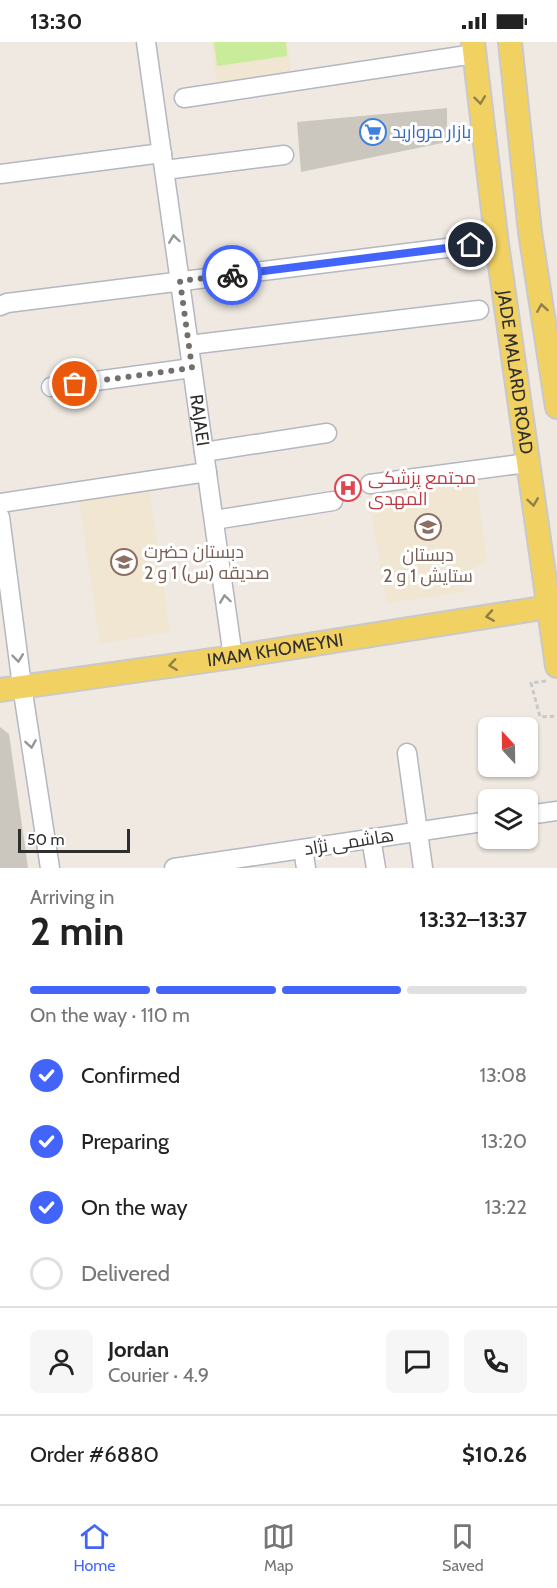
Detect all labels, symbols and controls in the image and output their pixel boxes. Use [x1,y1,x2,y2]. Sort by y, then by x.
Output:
text: 13:30 [30,8,82,35]
one-way arrow [473,95,486,105]
supermarket icon: بازار مروارید [358,117,388,147]
place label: بازار مروارید [392,121,471,143]
pin [445,219,496,270]
icon: home [454,228,487,261]
one-way arrow [169,235,181,244]
courier [202,245,262,305]
icon: bike [216,259,249,292]
street label: JADE MALARD ROAD [493,288,538,456]
one-way arrow [537,303,549,312]
pin [49,358,100,409]
icon: bag [58,367,91,400]
street label: RAJAEI [185,393,214,448]
place label: مجتمع پزشکی المهدی [368,467,476,510]
hospital icon: مجتمع پزشکی المهدی [333,473,363,503]
one-way arrow [526,497,538,506]
school or university icon: دبستان ستایش 1 و 2 [413,512,443,542]
place label: دبستان حضرت صدیقه (س) 1 و 2 [144,541,270,584]
place label: دبستان ستایش 1 و 2 [383,544,473,587]
school or university icon: دبستان حضرت صدیقه (س) 1 و 2 [109,547,139,577]
one-way arrow [219,594,231,603]
one-way arrow [485,609,495,621]
street label: IMAM KHOMEYNI [206,629,345,672]
one-way arrow [11,654,24,663]
one-way arrow [168,658,177,670]
north arrow [478,717,538,777]
map controls [478,717,538,849]
one-way arrow [24,739,36,749]
button: layers [478,789,538,849]
street label: هاشمی نژاد [303,824,395,860]
scale bar [18,826,130,854]
text: 50 m [27,830,64,849]
text: Arriving in [30,885,114,909]
text: 13:32–13:37 [419,906,527,933]
text: 2 min [30,907,124,955]
text: On the way · 110 m [30,1003,190,1027]
icon: check [30,1059,63,1092]
text: Confirmed [81,1062,180,1089]
text: 13:08 [479,1063,527,1087]
icon: check [30,1125,63,1158]
text: Preparing [81,1128,169,1155]
text: 13:20 [481,1129,527,1153]
icon: check [30,1191,63,1224]
text: On the way [81,1194,188,1221]
text: 13:22 [485,1195,527,1219]
text: Delivered [81,1260,170,1287]
button: person [30,1330,93,1393]
button: chat [386,1330,449,1393]
button: phone [464,1330,527,1393]
text: Jordan [108,1336,169,1363]
text: Courier · 4.9 [108,1363,209,1387]
text: Order #6880 [30,1441,159,1468]
text: $10.26 [462,1441,527,1468]
tab: Home [73,1520,116,1575]
tab: Map [262,1520,295,1575]
tab: Saved [442,1520,484,1575]

